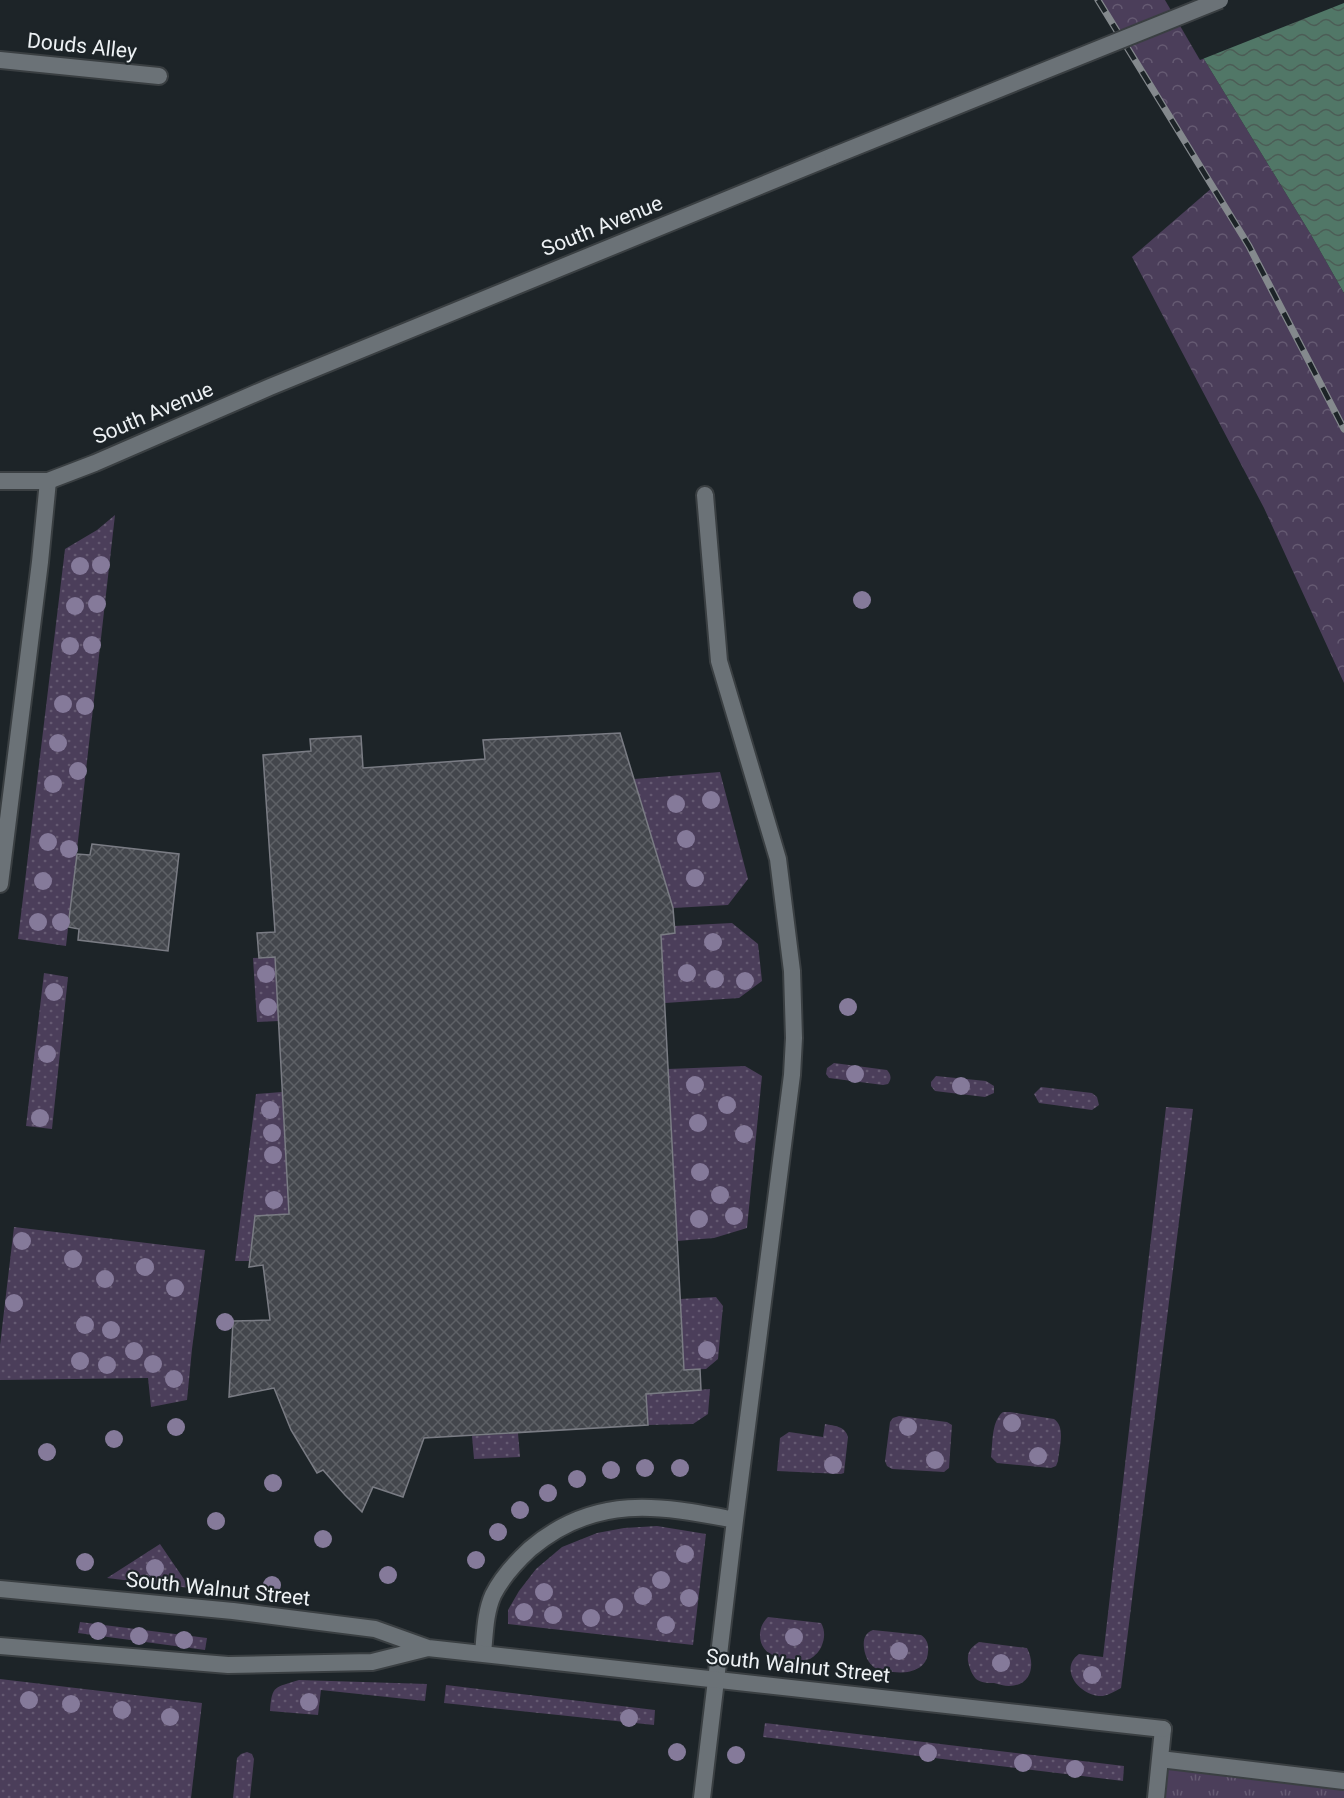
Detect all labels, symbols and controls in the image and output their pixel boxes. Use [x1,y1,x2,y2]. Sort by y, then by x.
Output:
street label: Douds Alley [26,28,138,64]
street label: South Avenue [538,191,666,261]
street label: South Avenue [89,377,217,449]
street label: South Walnut Street [125,1567,311,1611]
street label: South Walnut Street [705,1644,891,1688]

